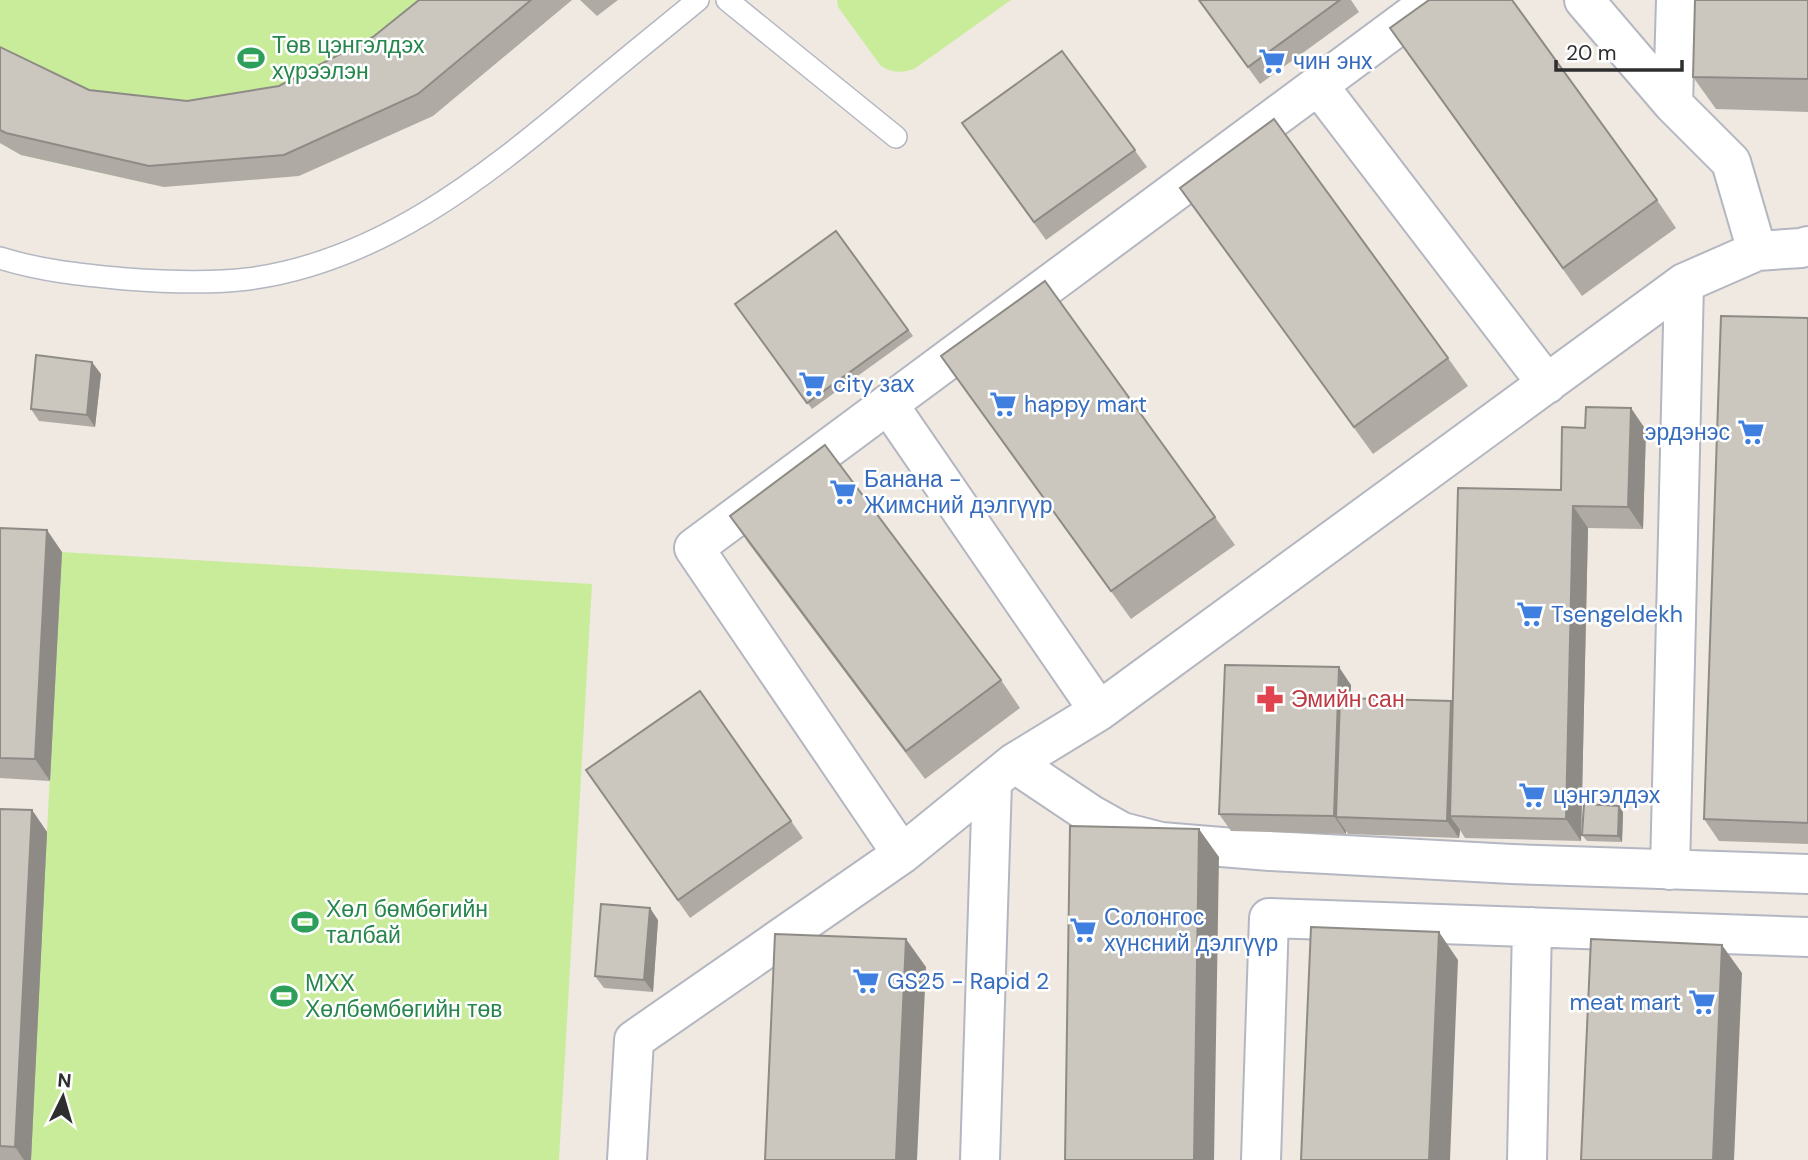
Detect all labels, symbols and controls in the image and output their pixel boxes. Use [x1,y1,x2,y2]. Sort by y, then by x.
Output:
scale bar [1556,28,1682,72]
place label: Төв цэнгэлдэх хүрээлэн [272,30,425,86]
text: 20 m [1566,39,1617,67]
sports icon: Төв цэнгэлдэх хүрээлэн [236,43,266,73]
supermarket icon: чин энх [1257,46,1287,76]
place label: чин энх [1293,46,1373,76]
supermarket icon: city зах [797,369,827,399]
place label: city зах [833,369,915,399]
supermarket icon: happy mart [988,389,1018,419]
place label: happy mart [1024,389,1147,419]
place label: эрдэнэс [1645,417,1730,447]
supermarket icon: эрдэнэс [1736,417,1766,447]
place label: Банана - Жимсний дэлгүүр [864,464,1052,520]
supermarket icon: Банана - Жимсний дэлгүүр [828,477,858,507]
supermarket icon: Tsengeldekh [1515,599,1545,629]
place label: Tsengeldekh [1551,599,1683,629]
pharmacy icon: Эмийн сан [1255,684,1285,714]
place label: Эмийн сан [1291,684,1405,714]
supermarket icon: цэнгэлдэх [1517,780,1547,810]
place label: цэнгэлдэх [1553,780,1661,810]
place label: Хөл бөмбөгийн талбай [326,894,488,950]
place label: Солонгос хүнсний дэлгүүр [1104,902,1278,958]
sports icon: Хөл бөмбөгийн талбай [290,907,320,937]
supermarket icon: Солонгос хүнсний дэлгүүр [1068,915,1098,945]
supermarket icon: GS25 - Rapid 2 [851,966,881,996]
place label: GS25 - Rapid 2 [887,966,1049,996]
place label: МХХ Хөлбөмбөгийн төв [305,968,503,1024]
sports icon: МХХ Хөлбөмбөгийн төв [269,981,299,1011]
place label: meat mart [1570,987,1681,1017]
supermarket icon: meat mart [1687,987,1717,1017]
north arrow [28,1062,98,1132]
text: N [56,1068,72,1094]

